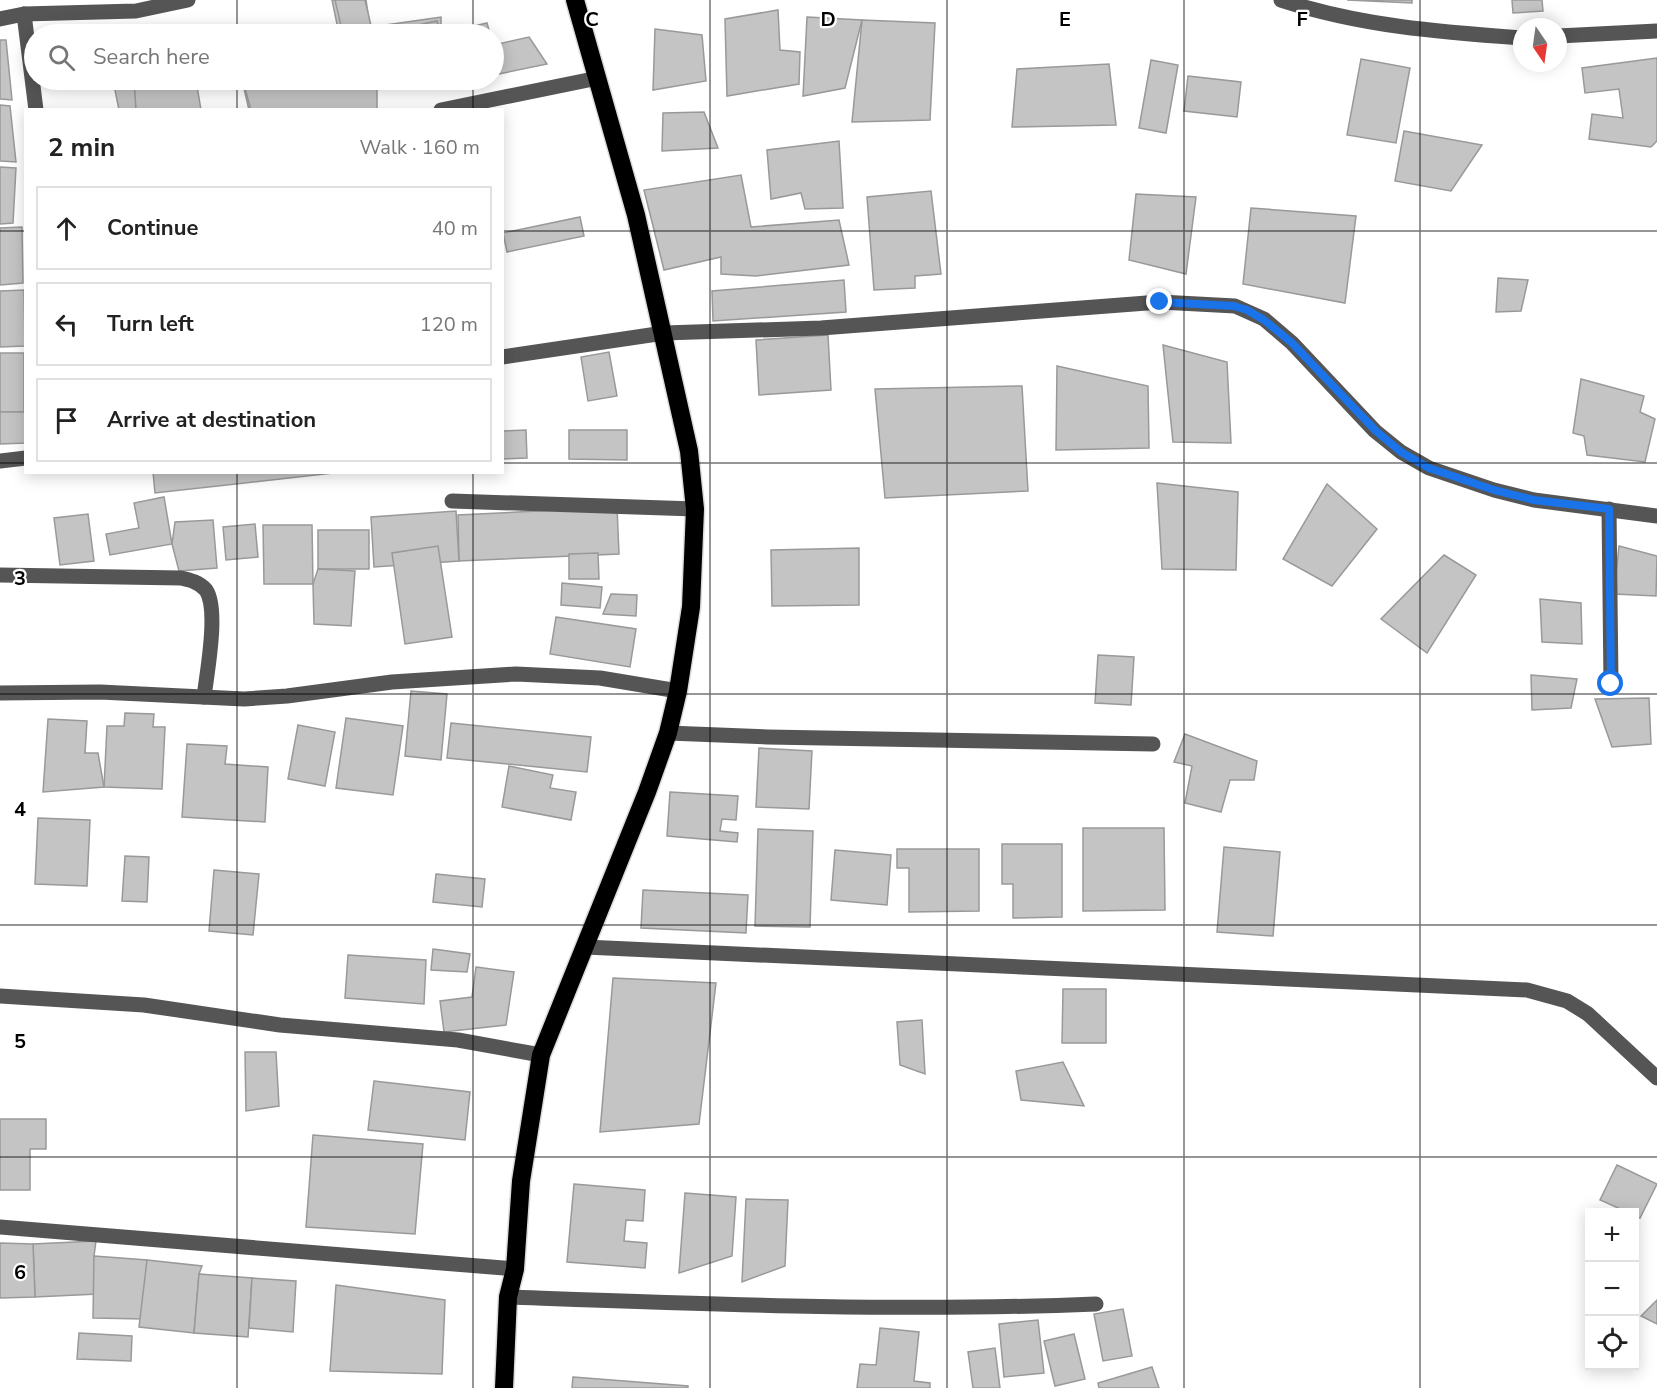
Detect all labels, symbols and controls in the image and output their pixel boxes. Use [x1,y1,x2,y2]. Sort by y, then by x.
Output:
text: C [585,6,599,33]
text: D [820,6,836,33]
text: E [1059,6,1071,33]
text: F [1296,6,1308,33]
north arrow [1513,18,1567,72]
search box [24,24,504,90]
icon: search [45,41,78,74]
text: Search here [93,42,210,72]
text: 2 min [48,130,115,165]
text: Walk · 160 m [360,134,480,161]
icon: ahead [50,212,83,245]
text: Continue [107,213,198,243]
text: 40 m [432,215,478,242]
route end [1146,288,1172,314]
icon: left [50,308,83,341]
text: Turn left [107,309,194,339]
text: 120 m [420,311,478,338]
icon: arrive [50,404,83,437]
text: Arrive at destination [107,405,316,435]
text: 3 [14,565,26,592]
route start [1597,670,1623,696]
text: 4 [14,796,26,823]
text: 5 [14,1028,26,1055]
map controls [1585,1208,1639,1370]
button: + [1585,1208,1639,1262]
text: 6 [14,1259,26,1286]
button: − [1585,1262,1639,1316]
button: locate [1585,1316,1639,1370]

